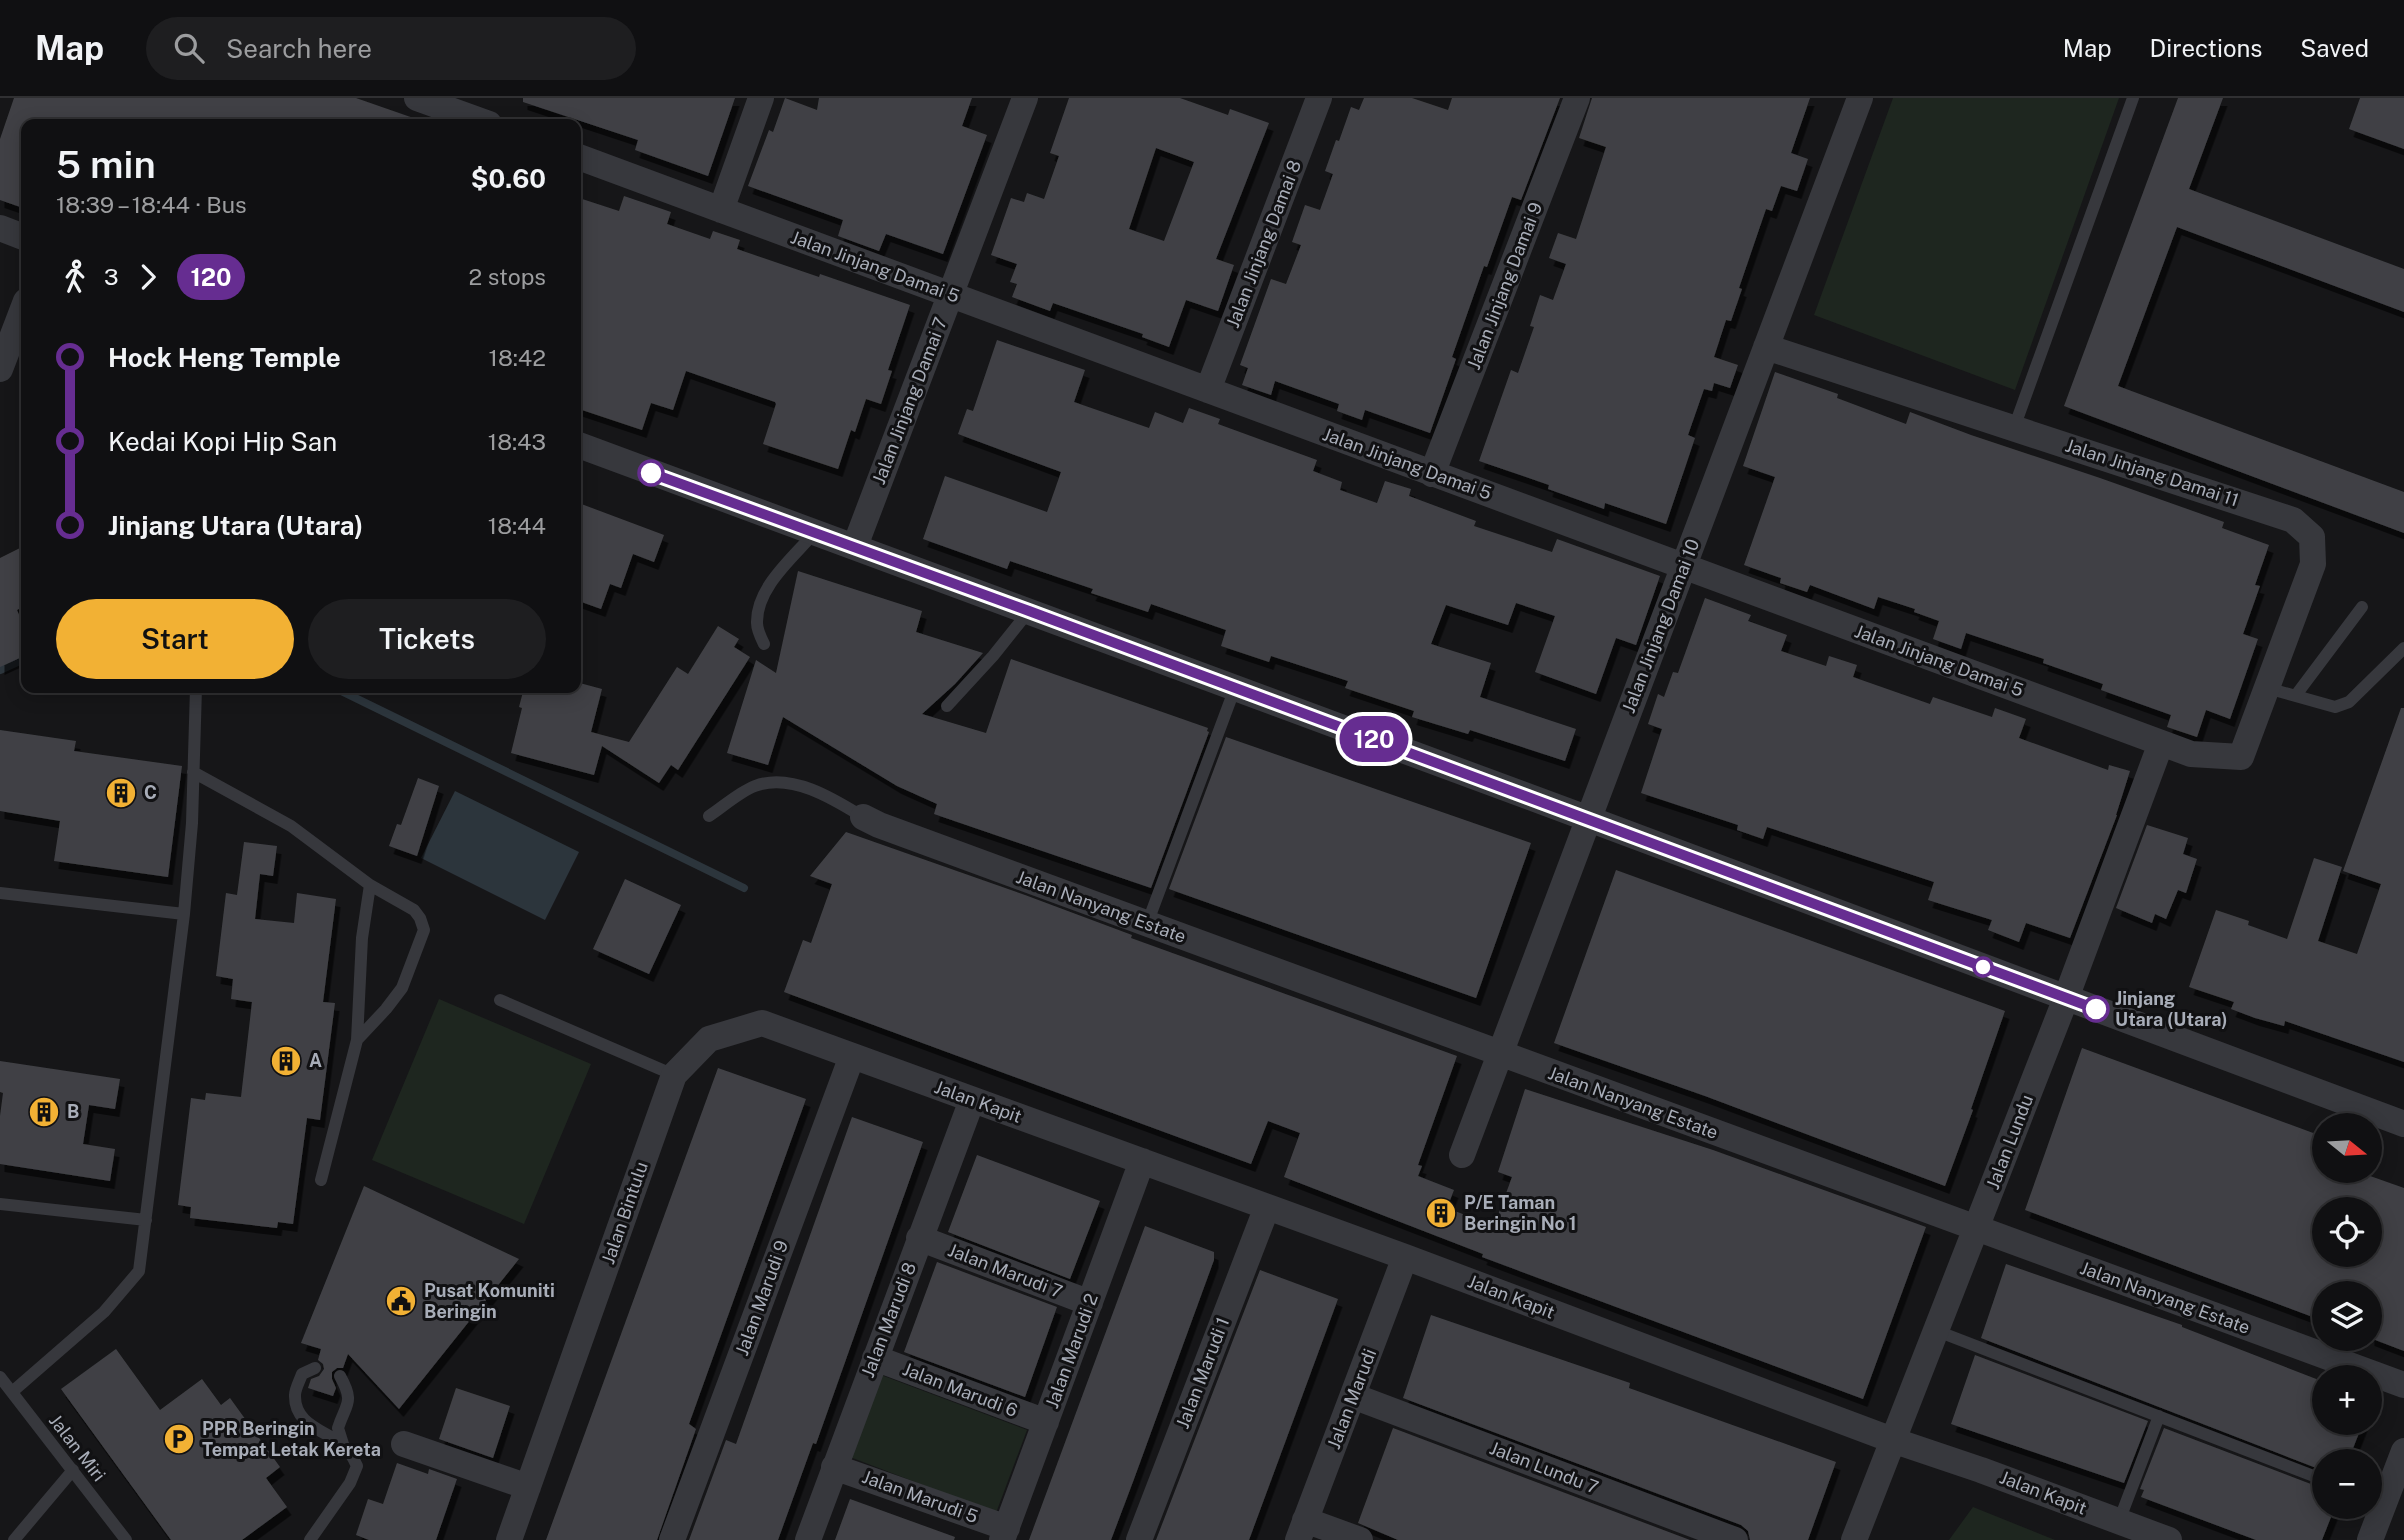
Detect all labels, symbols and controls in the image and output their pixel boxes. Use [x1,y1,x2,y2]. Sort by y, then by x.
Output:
search box [146,17,636,80]
text: Map [35,29,104,67]
icon: search [170,29,208,67]
text: Search here [226,33,372,64]
text: Map [2063,34,2112,62]
text: Directions [2150,34,2262,62]
text: Saved [2300,34,2369,62]
text: 5 min [56,142,156,187]
street label: Jalan Jinjang Damai 8 [1222,157,1305,331]
text: $0.60 [471,163,546,194]
text: 18:39 – 18:44 · Bus [56,191,247,218]
street label: Jalan Jinjang Damai 9 [1463,199,1546,372]
street label: Jalan Jinjang Damai 5 [788,226,962,307]
icon: walk [56,258,94,296]
icon: forward [129,258,167,296]
text: 3 [104,263,119,290]
text: 120 [191,263,231,291]
text: 2 stops [468,263,546,290]
street label: Jalan Jinjang Damai 7 [868,314,951,487]
text: Hock Heng Temple [108,342,341,373]
text: 18:42 [489,344,546,371]
street label: Jalan Jinjang Damai 5 [1320,423,1494,504]
text: Kedai Kopi Hip San [108,426,337,457]
text: 18:43 [488,428,546,455]
street label: Jalan Jinjang Damai 11 [2063,435,2241,510]
unlabelled marker [638,460,664,486]
text: Jinjang Utara (Utara) [108,510,363,541]
text: 18:44 [488,512,546,539]
street label: Jalan Jinjang Damai 10 [1618,536,1703,716]
button: Start [56,599,294,679]
button: Tickets [308,599,546,679]
street label: Jalan Jinjang Damai 5 [1852,620,2026,701]
line badge: 120 [1334,716,1414,762]
text: 120 [1354,725,1394,753]
building icon: C [104,776,138,810]
place label: C [144,782,157,803]
street label: Jalan Nanyang Estate [1013,866,1189,947]
unlabelled marker [1973,957,1993,977]
place label: Jinjang Utara (Utara) [2115,988,2228,1030]
marker: Jinjang Utara (Utara) [2083,996,2109,1022]
building icon: A [269,1044,303,1078]
place label: A [309,1050,322,1071]
street label: Jalan Nanyang Estate [1545,1062,1721,1143]
street label: Jalan Kapit [932,1076,1025,1127]
street label: Jalan Lundu [1982,1092,2037,1192]
building icon: B [27,1095,61,1129]
place label: B [67,1101,79,1122]
north arrow [2312,1113,2382,1183]
map controls [2312,1113,2382,1519]
street label: Jalan Bintulu [597,1159,652,1267]
place label: P/E Taman Beringin No 1 [1464,1192,1577,1234]
building icon: P/E Taman Beringin No 1 [1424,1196,1458,1230]
button: locate [2312,1197,2382,1267]
street label: Jalan Marudi 9 [731,1237,792,1358]
street label: Jalan Marudi 7 [945,1239,1065,1302]
street label: Jalan Nanyang Estate [2077,1257,2253,1338]
street label: Jalan Marudi 8 [857,1259,920,1380]
street label: Jalan Kapit [1465,1270,1558,1323]
place label: Pusat Komuniti Beringin [424,1280,555,1322]
button: layers [2312,1281,2382,1351]
public building icon: Pusat Komuniti Beringin [384,1284,418,1318]
street label: Jalan Marudi 2 [1041,1290,1102,1411]
street label: Jalan Marudi 1 [1172,1314,1233,1431]
street label: Jalan Marudi [1323,1346,1380,1452]
street label: Jalan Marudi 6 [900,1358,1021,1421]
button: + [2312,1365,2382,1435]
street label: Jalan Miri [45,1410,110,1485]
place label: PPR Beringin Tempat Letak Kereta [202,1418,381,1460]
parking icon: PPR Beringin Tempat Letak Kereta [162,1422,196,1456]
street label: Jalan Lundu 7 [1487,1437,1602,1498]
button: − [2312,1449,2382,1519]
street label: Jalan Marudi 5 [859,1466,981,1527]
street label: Jalan Kapit [1997,1466,2090,1519]

